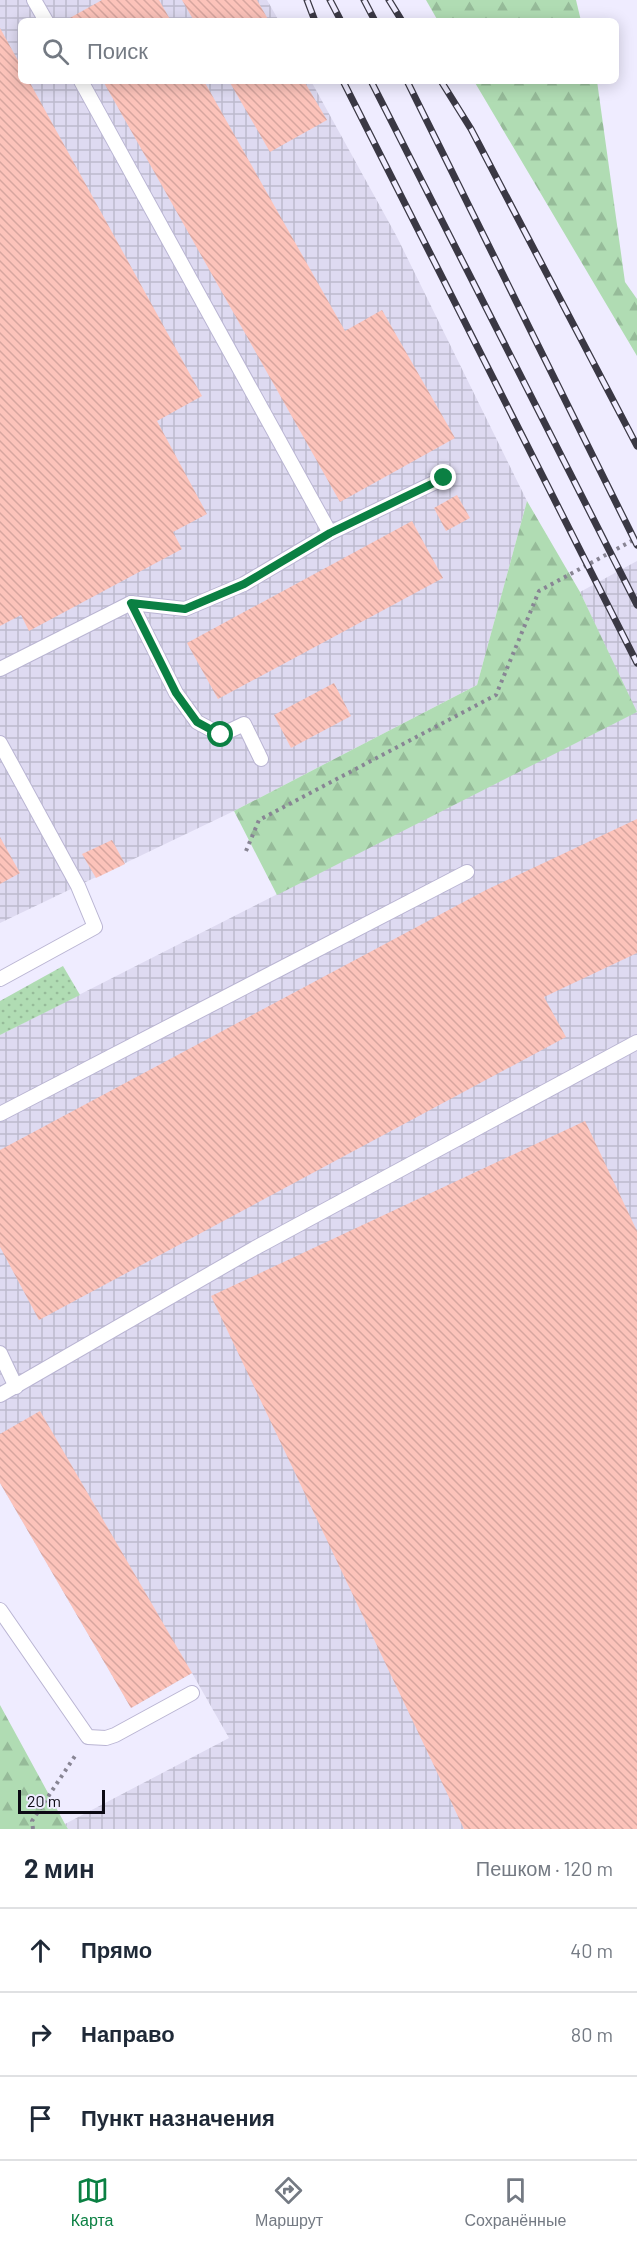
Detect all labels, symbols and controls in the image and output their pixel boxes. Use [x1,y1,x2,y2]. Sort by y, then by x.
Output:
search box [18,18,619,84]
icon: search [39,35,72,68]
text: Поиск [87,37,148,63]
route end [430,464,456,490]
route start [207,721,233,747]
scale bar [18,1787,105,1814]
text: 20 m [27,1791,61,1810]
text: 2 мин [24,1852,95,1883]
text: Пешком · 120 m [476,1856,613,1880]
icon: ahead [24,1934,57,1967]
text: Прямо [81,1936,152,1962]
text: 40 m [570,1938,613,1962]
icon: right [24,2018,57,2051]
text: Направо [81,2020,175,2046]
text: 80 m [571,2022,613,2046]
icon: arrive [24,2102,57,2135]
text: Пункт назначения [81,2104,275,2130]
tab: Карта [71,2174,114,2230]
tab: Маршрут [255,2174,323,2230]
tab: Сохранённые [464,2174,566,2230]

